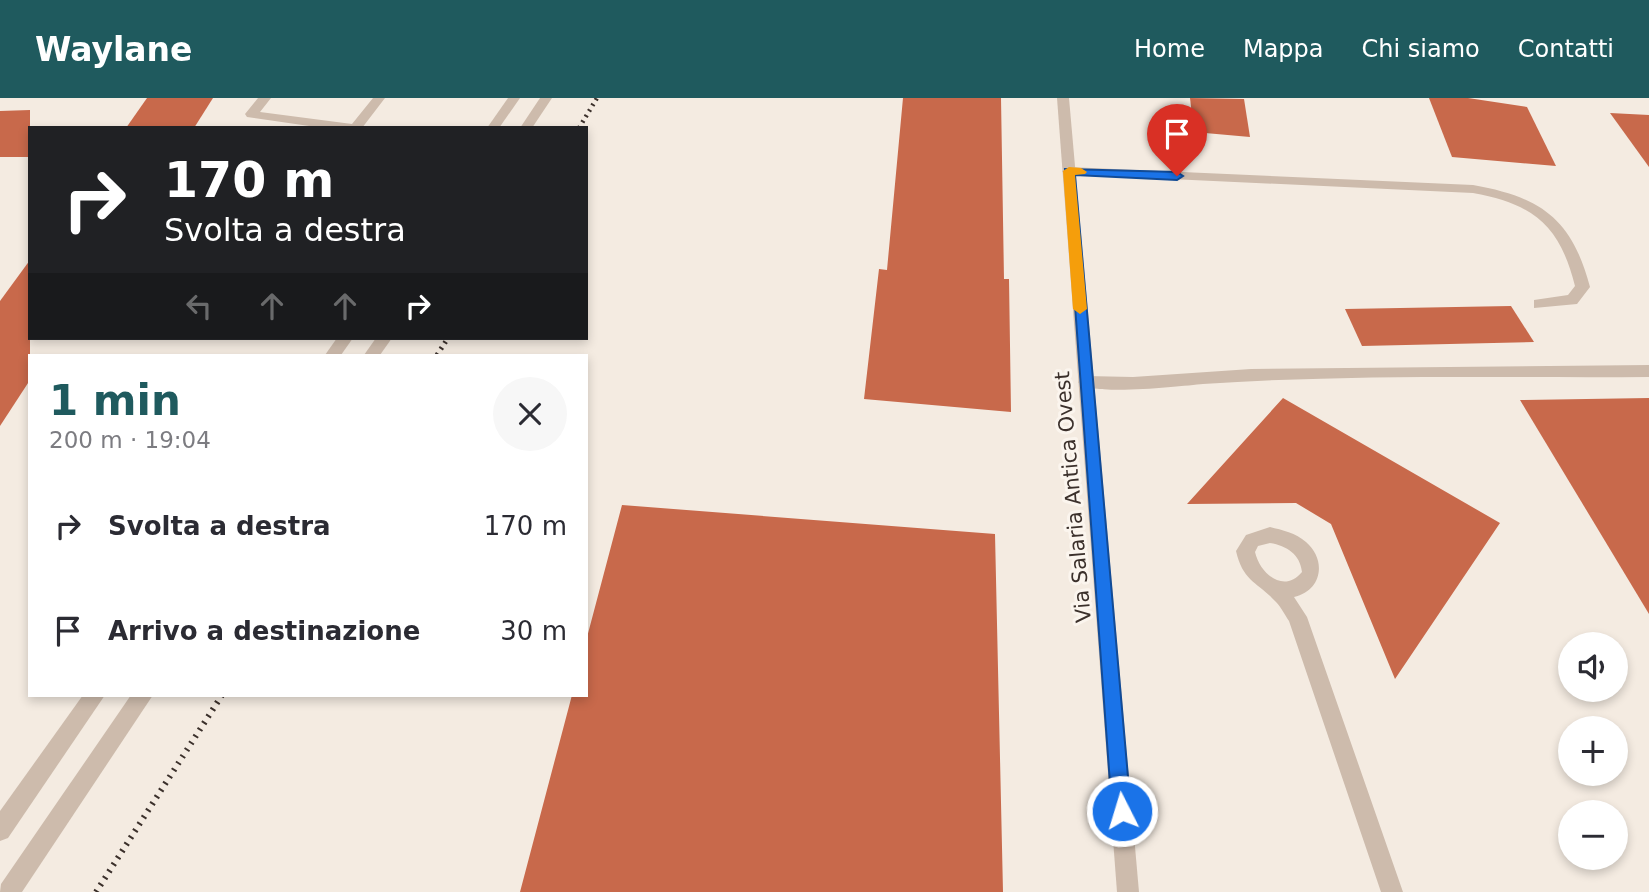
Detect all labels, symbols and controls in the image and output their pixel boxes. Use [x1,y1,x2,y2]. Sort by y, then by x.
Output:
text: Waylane [35,30,192,69]
text: Home [1134,35,1205,63]
text: Mappa [1243,35,1324,63]
text: Chi siamo [1362,35,1480,63]
text: Contatti [1518,35,1614,63]
pin [1147,104,1207,176]
icon: arrive [1158,115,1196,153]
text: 170 m [164,152,334,209]
icon: right [49,154,140,245]
text: Svolta a destra [164,211,406,249]
icon: left [180,287,218,325]
icon: ahead [253,287,291,325]
icon: ahead [326,287,364,325]
icon: right [399,287,437,325]
street label: Via Salaria Antica Ovest [1050,370,1096,624]
text: 1 min [49,376,181,425]
button: close [493,377,567,451]
text: 200 m · 19:04 [49,427,211,453]
icon: right [49,507,87,545]
text: Svolta a destra [108,511,331,541]
text: 170 m [484,511,567,541]
icon: arrive [49,612,87,650]
text: Arrivo a destinazione [108,616,420,646]
text: 30 m [500,616,567,646]
map controls [1558,632,1628,870]
button: sound [1558,632,1628,702]
button: + [1558,716,1628,786]
position arrow [1085,774,1159,848]
button: − [1558,800,1628,870]

